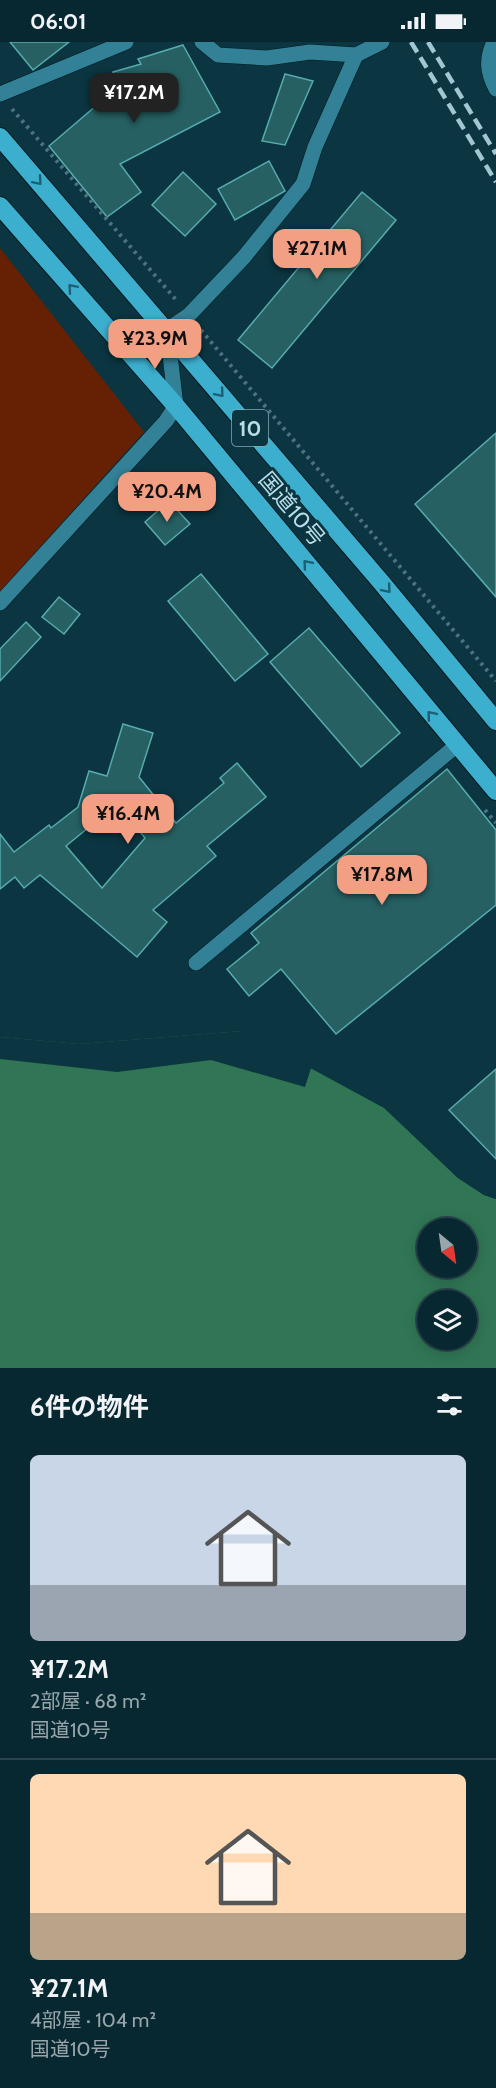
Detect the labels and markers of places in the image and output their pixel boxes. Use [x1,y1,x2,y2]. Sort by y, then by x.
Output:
pin: ¥17.2M [85,73,183,124]
pin: ¥27.1M [268,229,366,280]
pin: ¥23.9M [106,319,204,370]
pin: ¥20.4M [118,472,216,523]
pin: ¥16.4M [79,794,177,845]
pin: ¥17.8M [333,855,431,906]

